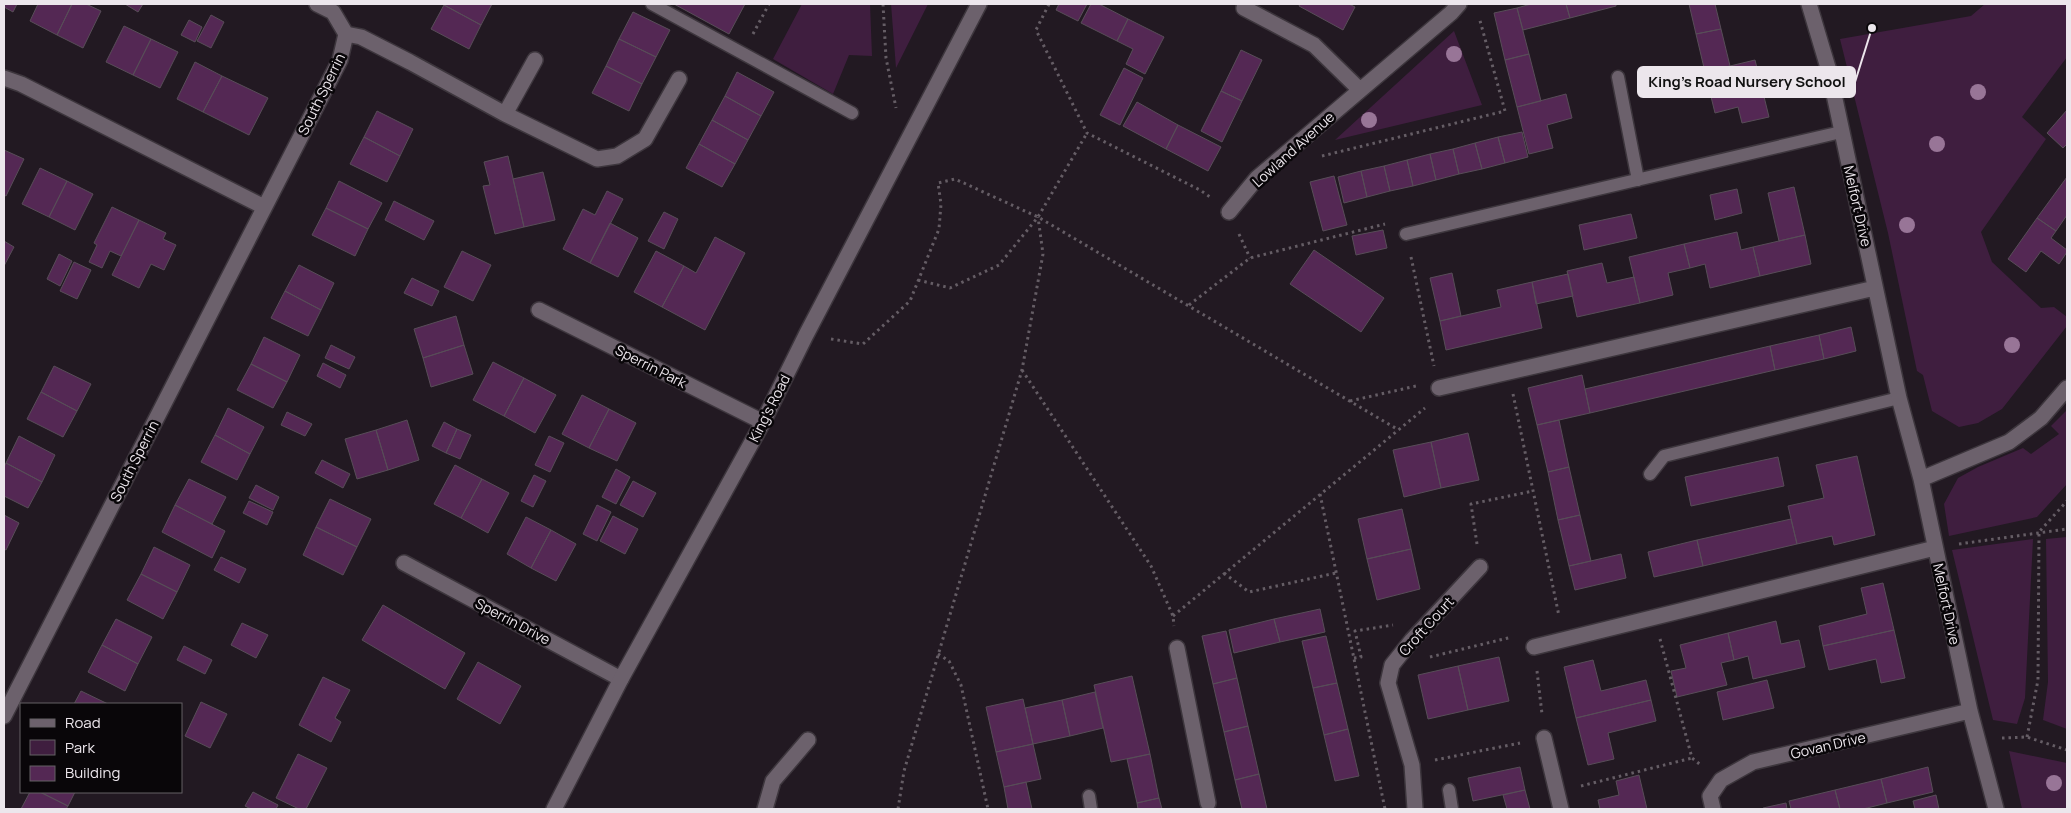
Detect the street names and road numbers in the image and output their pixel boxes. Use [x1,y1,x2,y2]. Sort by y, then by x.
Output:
street label: South Sperrin [293,50,349,138]
street label: Lowland Avenue [1248,107,1338,191]
street label: Melfort Drive [1839,164,1877,248]
street label: Sperrin Park [612,340,691,393]
street label: King's Road [744,371,794,445]
street label: South Sperrin [105,417,163,505]
street label: Melfort Drive [1929,562,1965,646]
street label: Croft Court [1394,592,1458,660]
street label: Sperrin Drive [472,593,554,649]
street label: Govan Drive [1789,727,1867,763]

